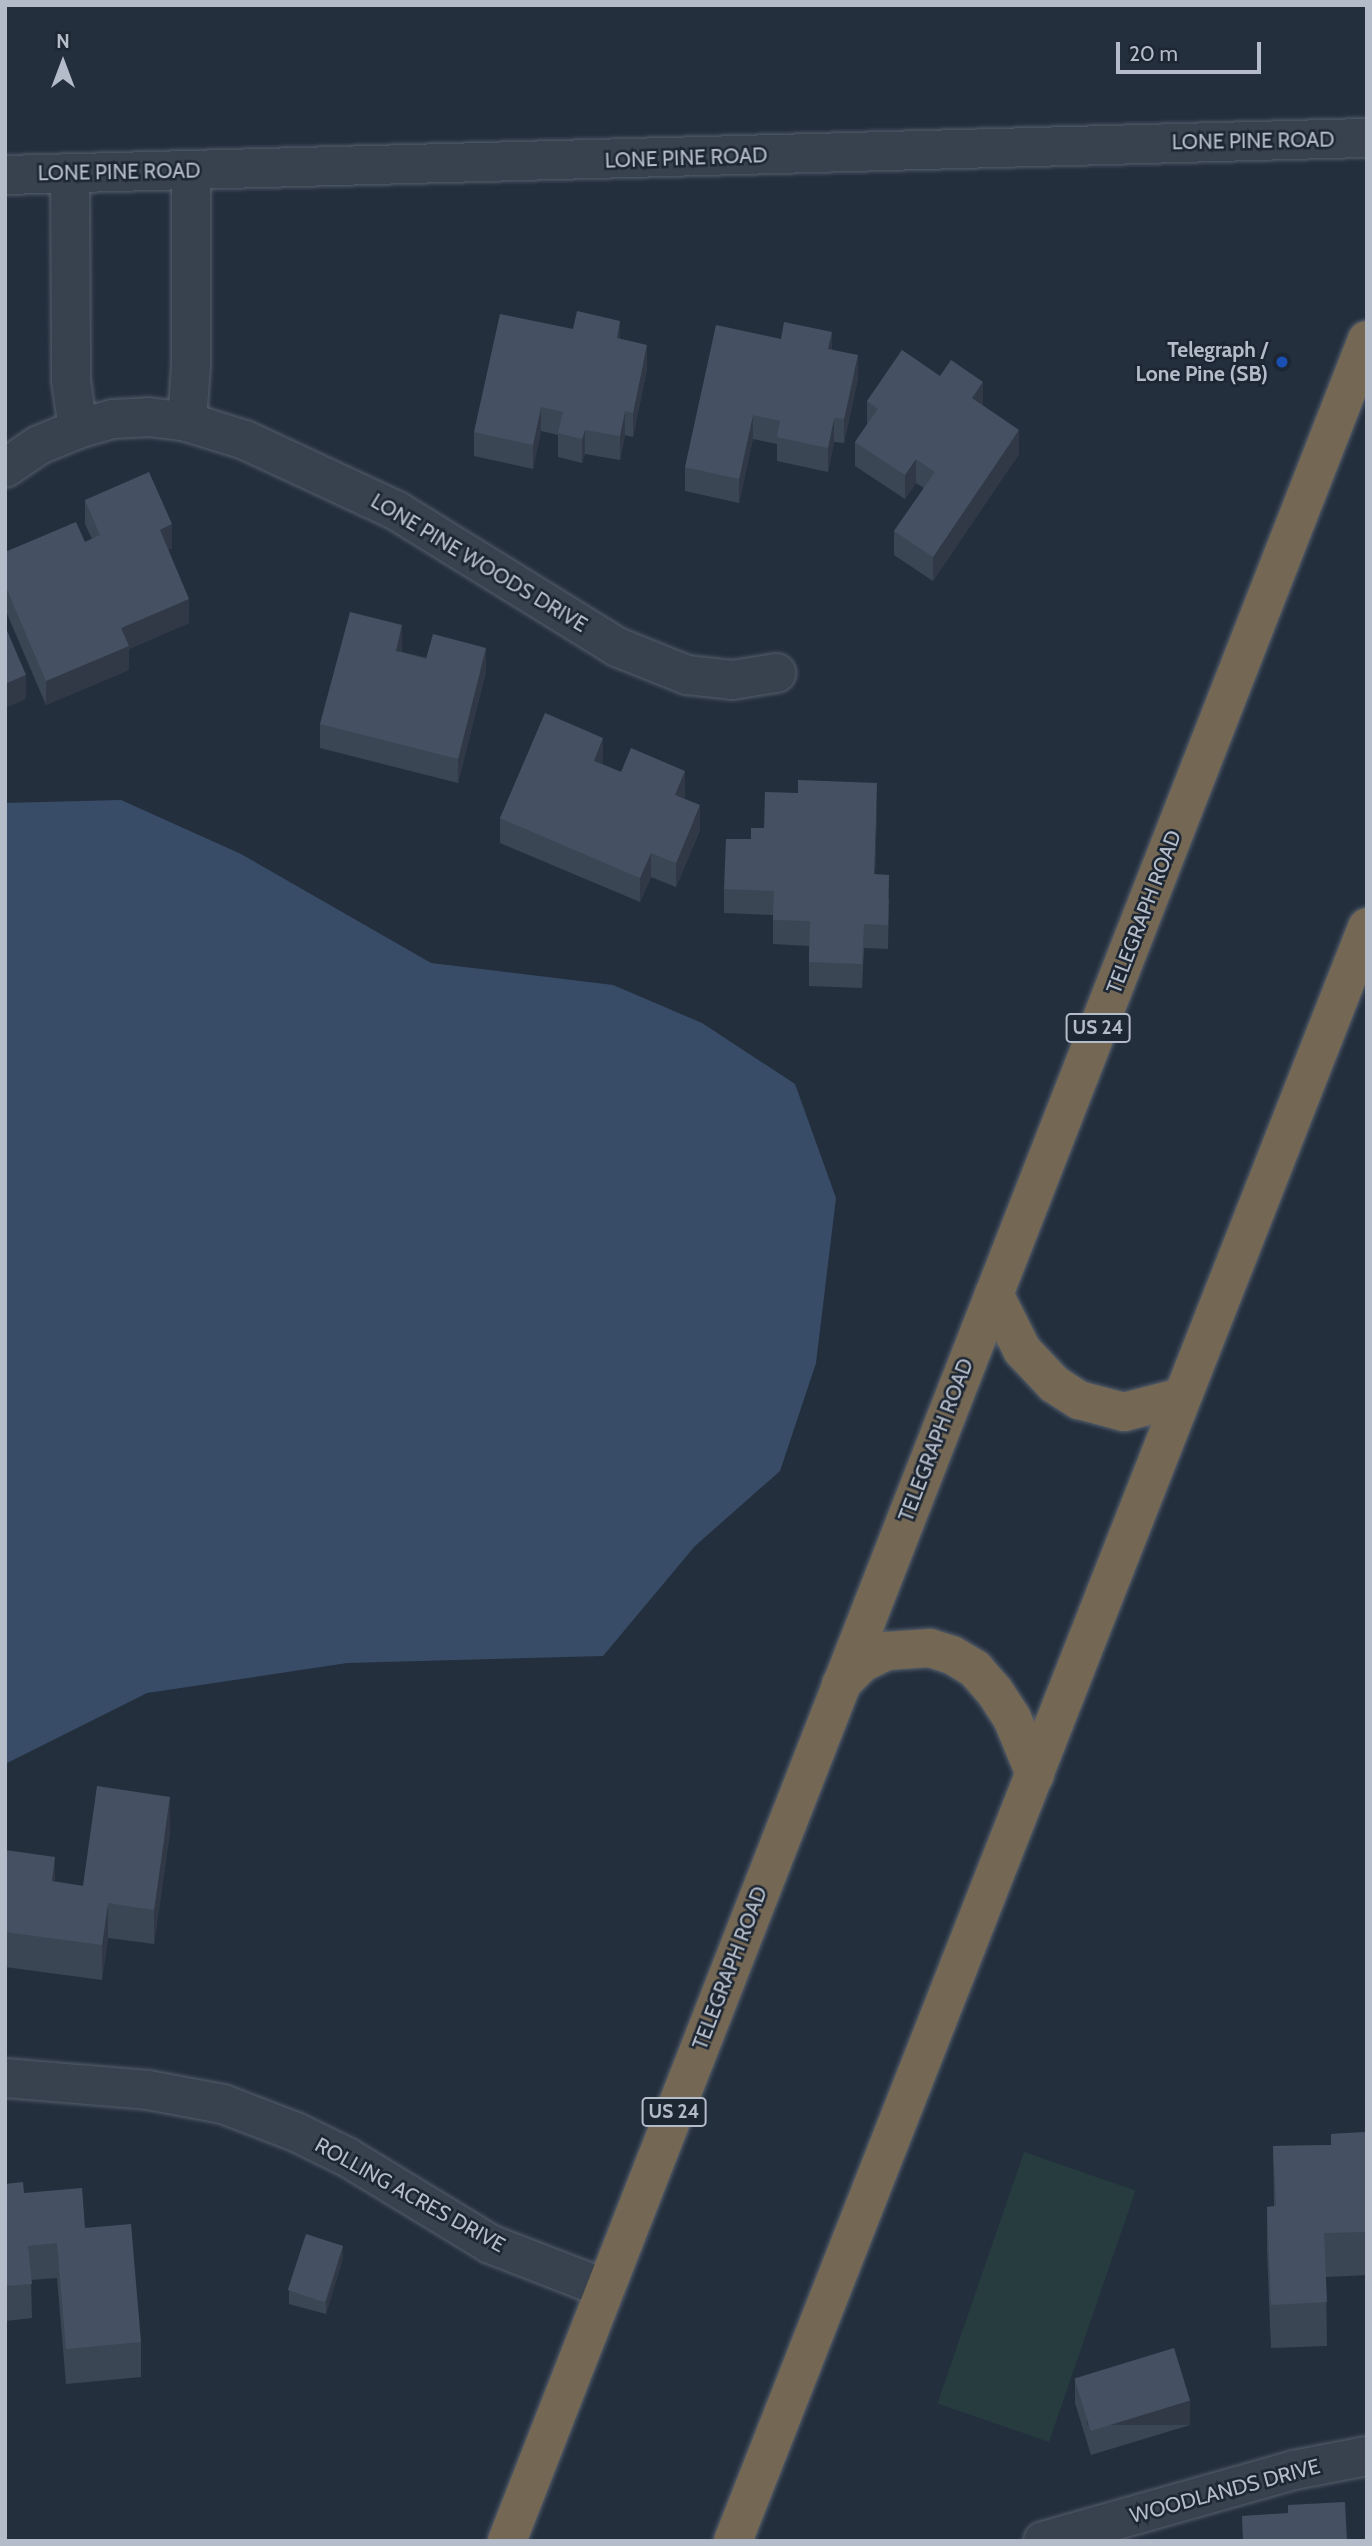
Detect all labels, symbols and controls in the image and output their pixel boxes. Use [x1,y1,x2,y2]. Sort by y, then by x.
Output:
north arrow [28,28,98,98]
scale bar [1120,28,1265,72]
text: N [56,30,70,53]
text: 20 m [1129,41,1178,66]
street label: LONE PINE ROAD [1171,127,1335,155]
street label: LONE PINE ROAD [604,143,768,173]
street label: LONE PINE ROAD [37,158,201,186]
place label: Telegraph / Lone Pine (SB) [1136,337,1268,387]
marker: Telegraph / Lone Pine (SB) [1274,354,1290,370]
street label: LONE PINE WOODS DRIVE [366,488,592,638]
street label: TELEGRAPH ROAD [1101,827,1187,997]
road number: US 24 [1065,1012,1131,1044]
street label: TELEGRAPH ROAD [893,1355,979,1525]
street label: TELEGRAPH ROAD [687,1883,773,2053]
road number: US 24 [641,2096,707,2128]
street label: ROLLING ACRES DRIVE [311,2132,509,2258]
street label: WOODLANDS DRIVE [1127,2454,1323,2528]

